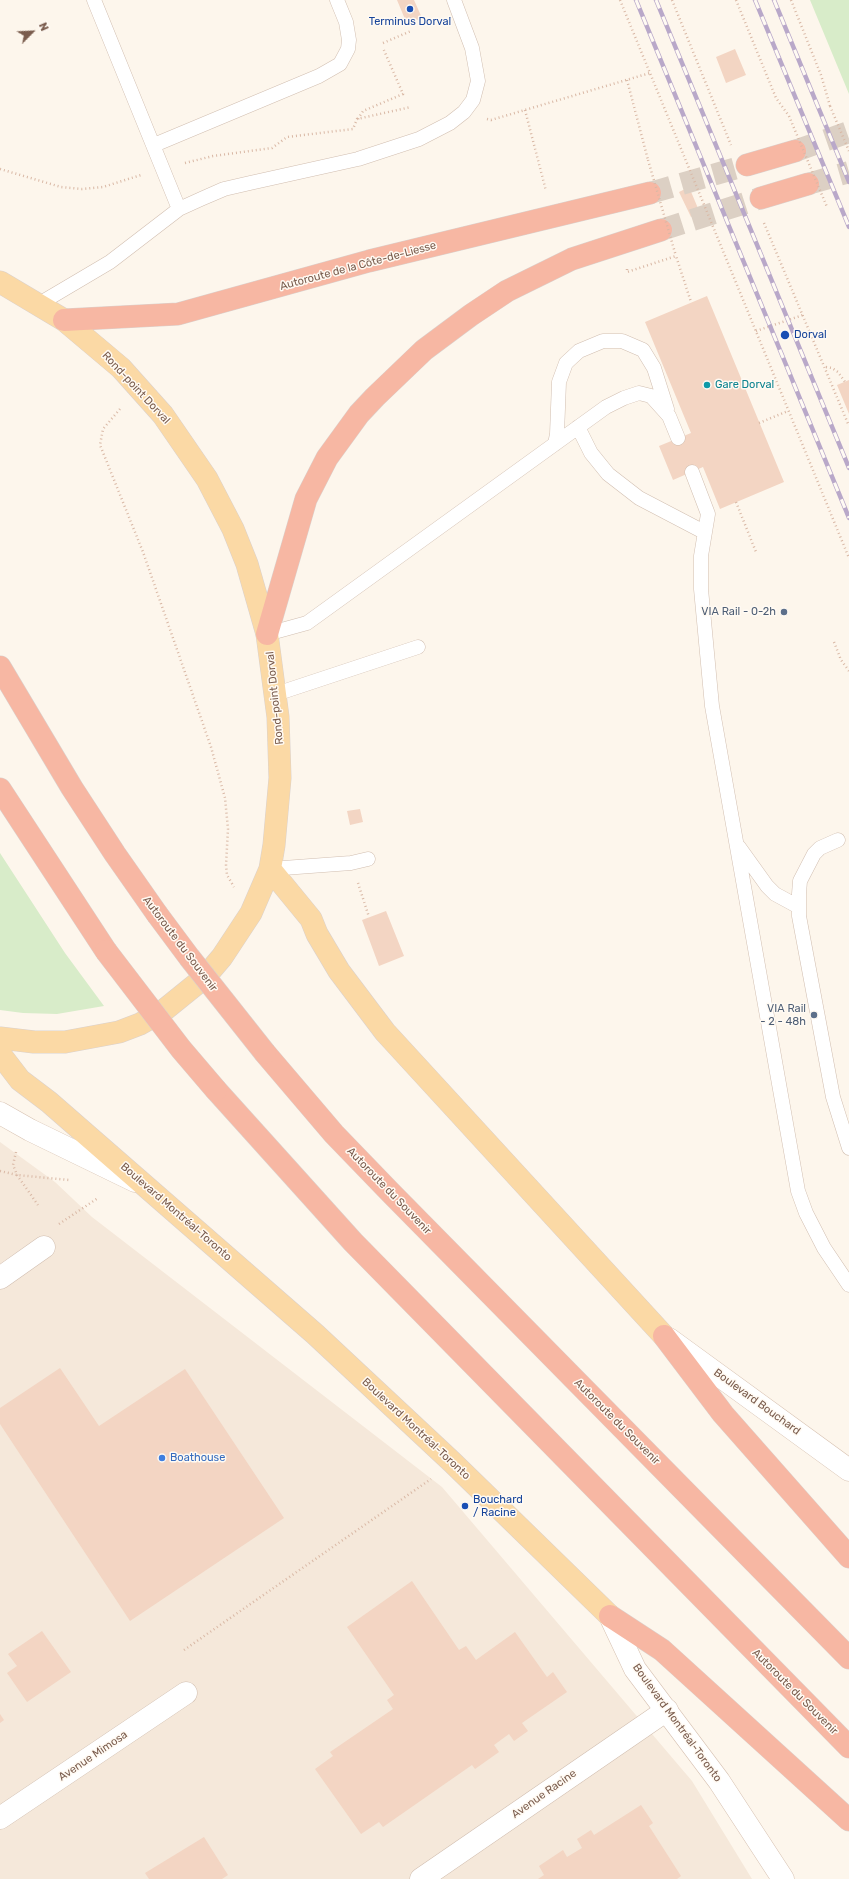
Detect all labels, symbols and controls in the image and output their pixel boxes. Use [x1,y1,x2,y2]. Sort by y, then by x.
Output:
marker: Terminus Dorval [405,4,415,14]
north arrow [12,12,52,52]
place label: Terminus Dorval [369,15,451,29]
text: N [36,21,51,33]
street label: Autoroute de la Côte-de-Liesse [278,239,438,293]
place label: Dorval [794,328,827,342]
marker: Dorval [779,329,791,341]
street label: Rond-point Dorval [99,349,173,427]
place label: Gare Dorval [715,378,774,392]
marker: Gare Dorval [702,380,712,390]
place label: VIA Rail - 0-2h [701,605,776,619]
marker: VIA Rail - 0-2h [779,607,789,617]
street label: Rond-point Dorval [264,651,286,745]
street label: Autoroute du Souvenir [140,894,220,994]
place label: VIA Rail - 2 - 48h [760,1002,806,1028]
marker: VIA Rail - 2 - 48h [809,1010,819,1020]
street label: Autoroute du Souvenir [344,1145,434,1237]
street label: Boulevard Montréal-Toronto [118,1160,234,1264]
street label: Boulevard Bouchard [711,1366,803,1438]
street label: Boulevard Montréal-Toronto [359,1375,473,1483]
street label: Autoroute du Souvenir [571,1376,663,1468]
place label: Boathouse [170,1451,225,1465]
marker: Boathouse [157,1453,167,1463]
place label: Bouchard / Racine [473,1493,523,1519]
marker: Bouchard / Racine [460,1501,470,1511]
street label: Autoroute du Souvenir [749,1646,841,1738]
street label: Boulevard Montréal-Toronto [630,1661,724,1785]
street label: Avenue Mimosa [56,1728,130,1784]
street label: Avenue Racine [509,1767,579,1821]

